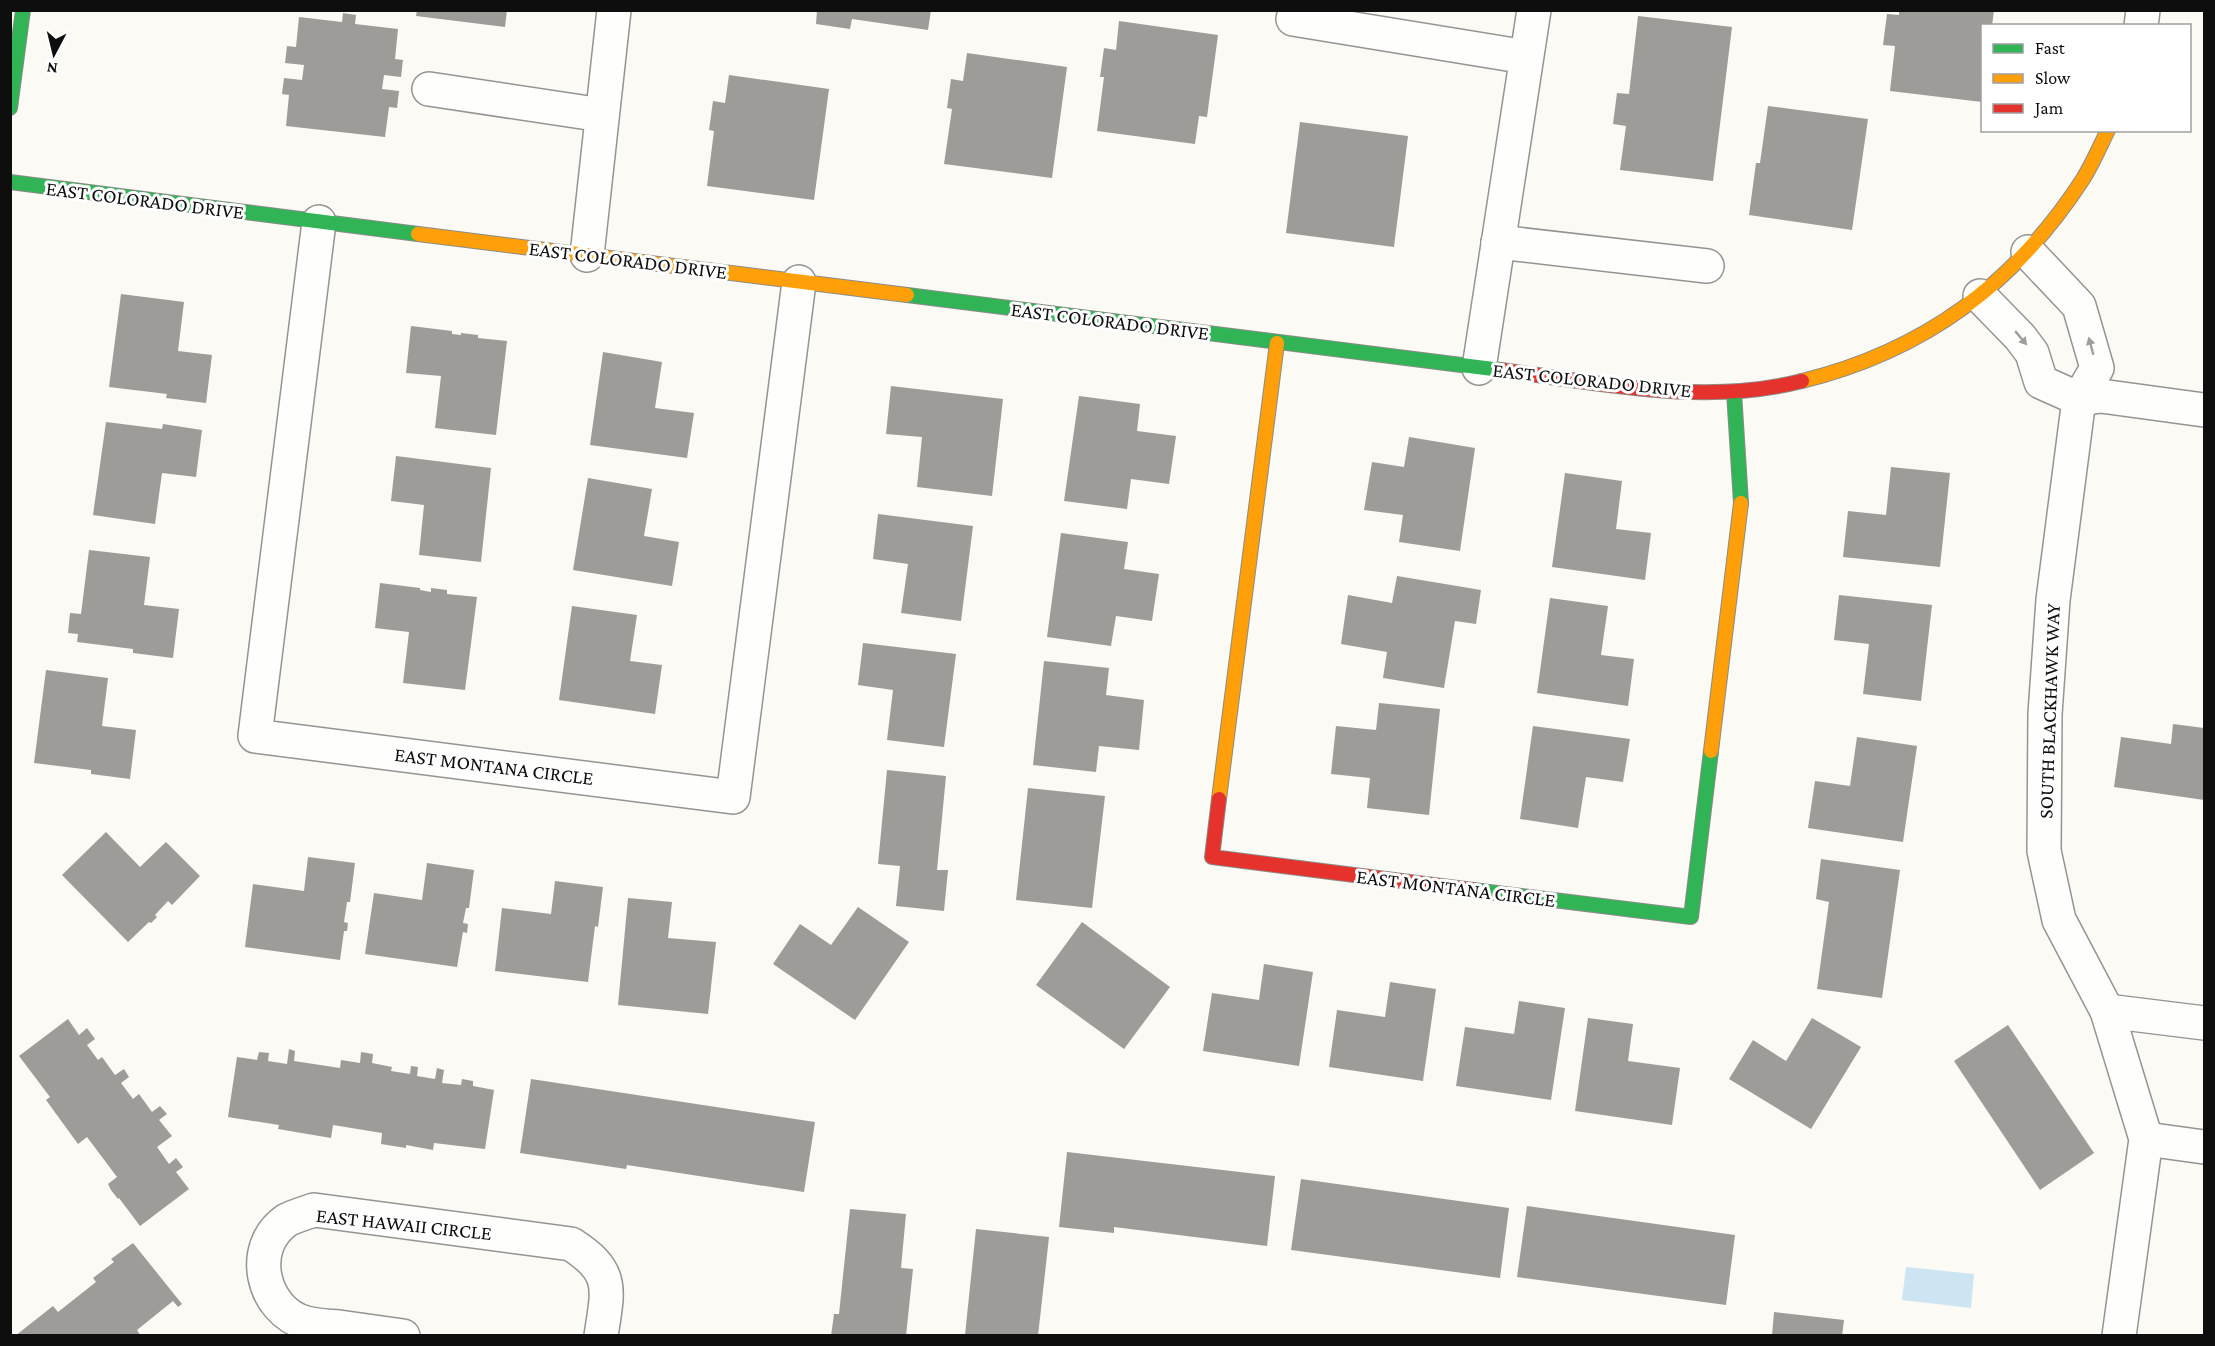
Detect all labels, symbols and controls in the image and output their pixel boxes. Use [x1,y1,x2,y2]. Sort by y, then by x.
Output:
north arrow [24,24,84,84]
legend [1981,24,2191,132]
text: Fast [2035,38,2066,58]
text: N [46,59,59,77]
text: Slow [2035,68,2071,88]
text: Jam [2033,98,2064,118]
street label: EAST COLORADO DRIVE [45,177,245,223]
street label: EAST COLORADO DRIVE [528,237,728,283]
street label: EAST COLORADO DRIVE [1010,298,1210,344]
one-way arrow [2014,330,2027,346]
one-way arrow [2086,337,2095,355]
street label: EAST COLORADO DRIVE [1492,359,1692,401]
street label: SOUTH BLACKHAWK WAY [2034,603,2064,819]
street label: EAST MONTANA CIRCLE [393,743,595,789]
street label: EAST MONTANA CIRCLE [1355,865,1557,911]
street label: EAST HAWAII CIRCLE [315,1204,493,1244]

